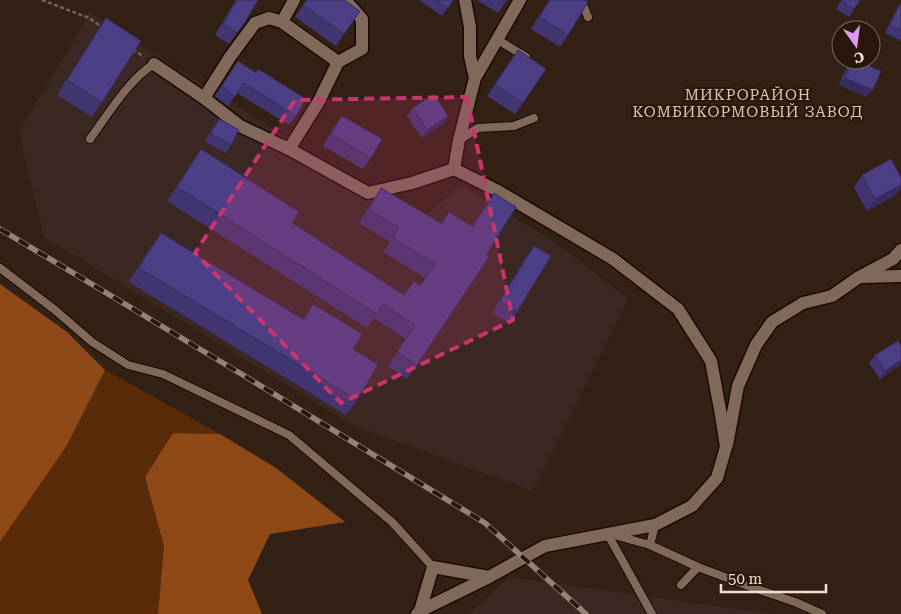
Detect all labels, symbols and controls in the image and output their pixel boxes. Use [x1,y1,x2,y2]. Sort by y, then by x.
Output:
north arrow [831,20,881,70]
text: С [852,49,866,67]
district label: МИКРОРАЙОН КОМБИКОРМОВЫЙ ЗАВОД [632,86,864,121]
scale bar [721,562,826,594]
text: 50 m [728,570,763,588]

